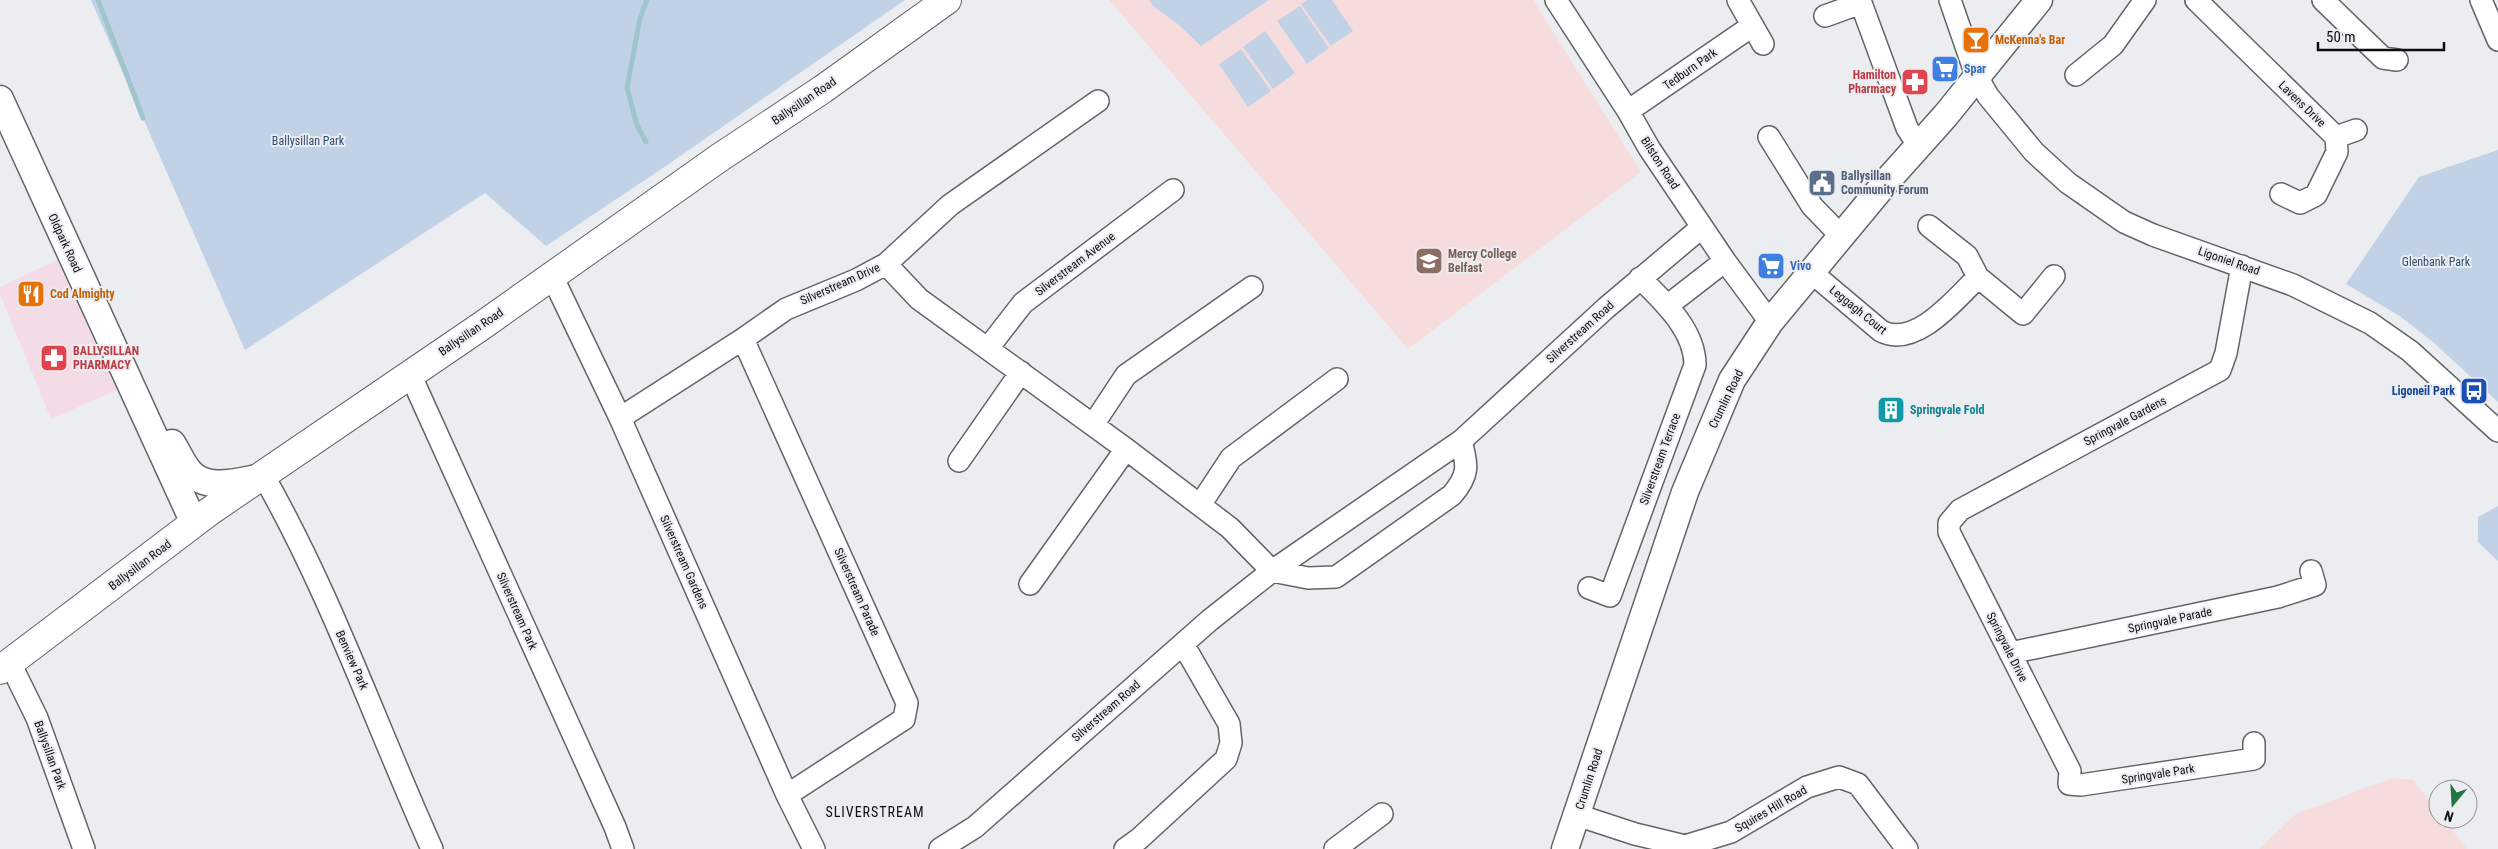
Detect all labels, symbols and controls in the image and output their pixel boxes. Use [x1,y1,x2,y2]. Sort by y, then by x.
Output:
scale bar [2318,20,2444,52]
bar icon: McKenna's Bar [1961,25,1991,55]
text: 50 m [2326,28,2356,46]
place label: McKenna's Bar [1995,33,2065,47]
street label: Tedburn Park [1660,45,1720,93]
supermarket icon: Spar [1930,54,1960,84]
place label: Spar [1964,62,1986,76]
pharmacy icon: Hamilton Pharmacy [1900,67,1930,97]
place label: Hamilton Pharmacy [1848,68,1897,96]
street label: Ballysillan Road [769,74,839,128]
street label: Lavens Drive [2276,78,2329,130]
park label: Ballysillan Park [272,134,345,148]
street label: Bilston Road [1638,134,1682,192]
public building icon: Ballysillan Community Forum [1807,168,1837,198]
place label: Ballysillan Community Forum [1841,169,1929,197]
street label: Oldpark Road [45,211,85,275]
street label: Silverstream Avenue [1032,229,1118,299]
street label: Ligoniel Road [2196,244,2262,278]
school or university icon: Mercy College Belfast [1414,246,1444,276]
place label: Mercy College Belfast [1448,247,1517,275]
supermarket icon: Vivo [1756,251,1786,281]
park label: Glenbank Park [2402,255,2471,269]
place label: Vivo [1790,259,1811,273]
street label: Silverstream Drive [798,260,882,308]
restaurant icon: Cod Almighty [16,279,46,309]
street label: Leggagh Court [1827,283,1890,338]
place label: Cod Almighty [50,287,115,301]
street label: Silverstream Road [1543,298,1617,366]
street label: Ballysillan Road [436,305,506,359]
pharmacy icon: BALLYSILLAN PHARMACY [39,343,69,373]
place label: BALLYSILLAN PHARMACY [73,344,139,372]
street label: Crumlin Road [1706,367,1746,431]
bus stop icon: Ligoneil Park [2459,376,2489,406]
place label: Ligoneil Park [2392,384,2455,398]
street label: Springvale Gardens [2081,393,2169,449]
building icon: Springvale Fold [1876,395,1906,425]
place label: Springvale Fold [1910,403,1984,417]
street label: Silverstream Terrace [1637,411,1683,507]
street label: Silverstream Gardens [657,513,711,611]
street label: Ballysillan Road [106,537,174,593]
street label: Silverstream Parade [831,546,883,639]
street label: Silverstream Park [494,570,541,652]
street label: Springvale Parade [2127,604,2214,636]
street label: Springvale Drive [1983,610,2031,684]
street label: Benview Park [333,628,372,692]
street label: Silverstream Road [1069,678,1143,744]
street label: Ballysillan Park [31,719,69,792]
street label: Crumlin Road [1573,747,1605,811]
street label: Springvale Park [2121,761,2196,787]
north arrow [2428,779,2478,829]
street label: Squires Hill Road [1733,783,1809,835]
district label: SLIVERSTREAM [825,804,925,820]
text: N [2442,807,2456,825]

